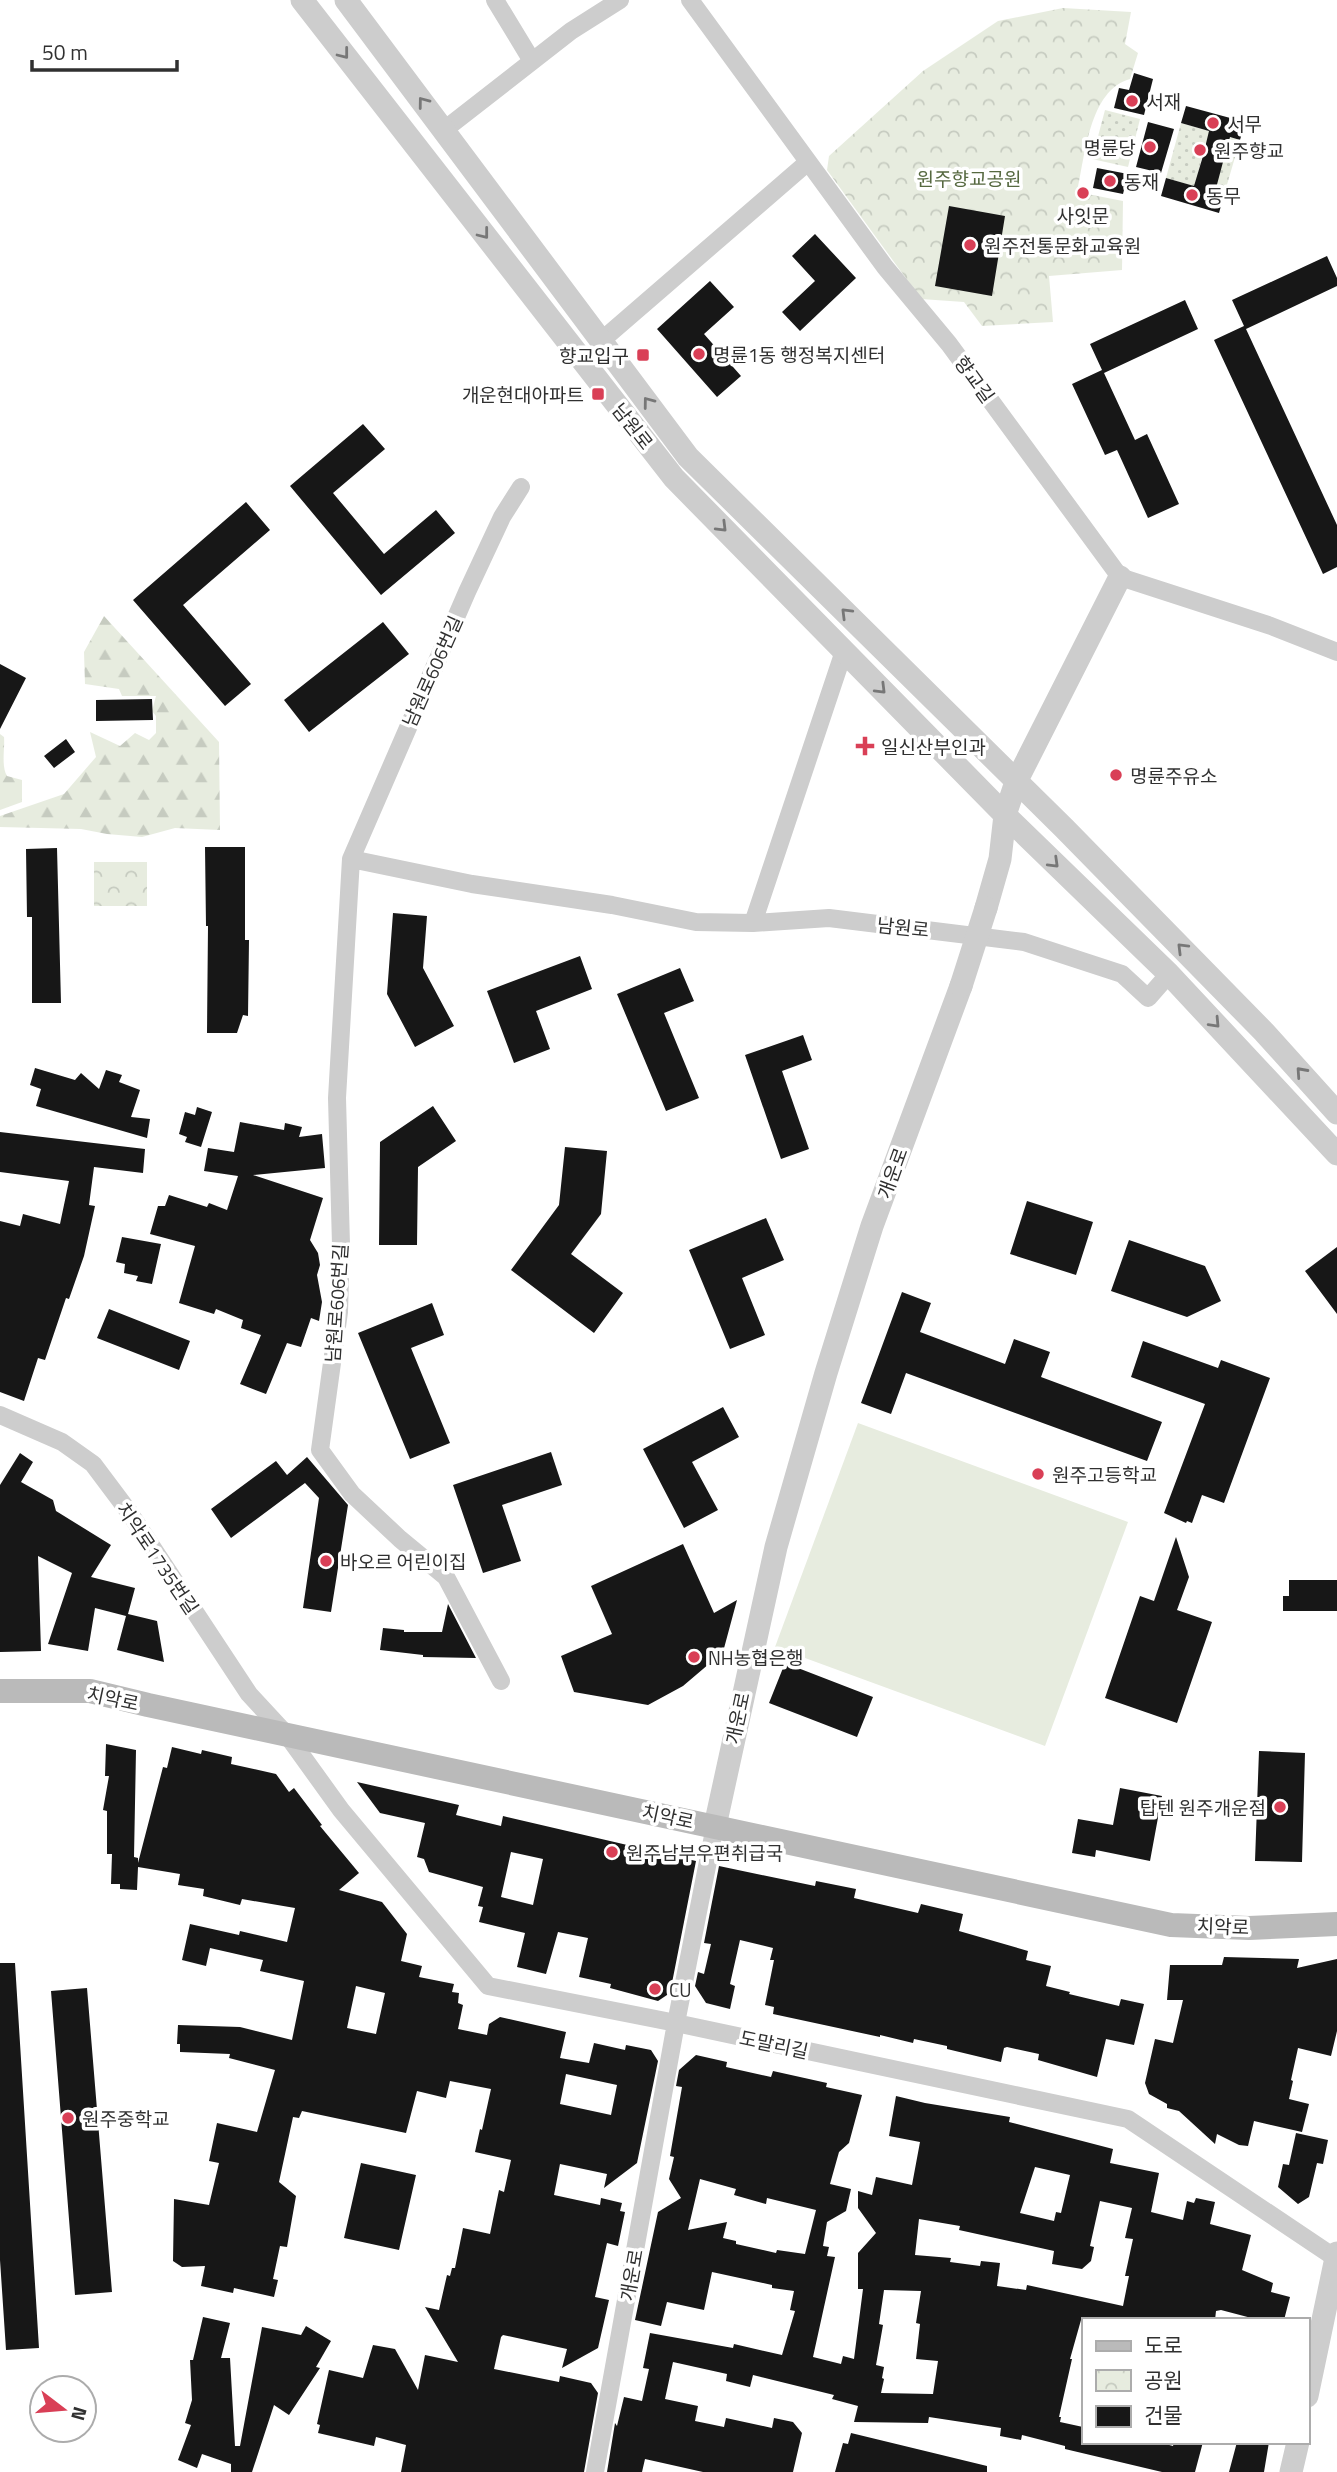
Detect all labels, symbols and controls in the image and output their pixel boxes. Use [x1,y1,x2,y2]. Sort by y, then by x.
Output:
scale bar [32,28,177,72]
text: 50 m [42,36,88,68]
one-way arrow [336,46,349,59]
place label: 서재 [1146,87,1181,116]
marker: 서재 [1124,93,1140,109]
one-way arrow [419,98,431,110]
place label: 서무 [1227,109,1262,138]
marker: 서무 [1205,115,1221,131]
place label: 명륜당 [1084,133,1136,162]
place label: 원주향교 [1214,136,1284,165]
marker: 명륜당 [1142,139,1158,155]
marker: 원주향교 [1192,142,1208,158]
park label: 원주향교공원 [917,164,1021,193]
place label: 동재 [1124,167,1159,196]
marker: 동재 [1102,173,1118,189]
place label: 동무 [1206,181,1241,210]
marker: 사잇문 [1075,185,1091,201]
marker: 동무 [1184,187,1200,203]
place label: 사잇문 [1057,201,1109,230]
one-way arrow [475,226,488,238]
place label: 원주전통문화교육원 [984,231,1141,260]
marker: 원주전통문화교육원 [962,237,978,253]
place label: 명륜1동 행정복지센터 [713,340,885,369]
place label: 향교입구 [559,341,629,370]
marker: 명륜1동 행정복지센터 [691,346,707,362]
marker: 향교입구 [635,347,651,363]
street label: 향교길 [948,349,1002,409]
place label: 개운현대아파트 [462,380,584,409]
marker: 개운현대아파트 [590,386,606,402]
street label: 남원로 [605,396,661,456]
one-way arrow [643,397,656,410]
one-way arrow [713,518,726,531]
one-way arrow [841,608,854,621]
street label: 남원로606번길 [394,611,470,731]
one-way arrow [873,681,886,694]
place label: 일신산부인과 [881,732,986,761]
marker: 일신산부인과 [855,736,875,756]
place label: 명륜주유소 [1130,761,1217,790]
marker: 명륜주유소 [1108,767,1124,783]
one-way arrow [1046,854,1059,867]
street label: 남원로 [875,910,931,944]
one-way arrow [1177,944,1190,957]
one-way arrow [1207,1015,1220,1028]
one-way arrow [1296,1068,1309,1081]
street label: 개운로 [869,1143,915,1203]
street label: 남원로606번길 [317,1242,355,1364]
place label: 원주고등학교 [1052,1460,1157,1489]
marker: 원주고등학교 [1030,1466,1046,1482]
street label: 치악로1735번길 [110,1496,206,1620]
place label: 바오르 어린이집 [340,1547,467,1576]
marker: 바오르 어린이집 [318,1553,334,1569]
place label: NH농협은행 [708,1643,804,1672]
marker: NH농협은행 [686,1649,702,1665]
street label: 치악로 [84,1678,142,1718]
street label: 개운로 [717,1689,757,1747]
place label: 탑텐 원주개운점 [1139,1793,1266,1822]
street label: 치악로 [639,1796,697,1836]
marker: 탑텐 원주개운점 [1272,1799,1288,1815]
place label: 원주남부우편취급국 [626,1838,783,1867]
marker: 원주남부우편취급국 [604,1844,620,1860]
street label: 치악로 [1196,1911,1250,1941]
place label: CU [669,1975,692,2004]
marker: CU [647,1981,663,1997]
street label: 도말리길 [737,2023,811,2065]
place label: 원주중학교 [82,2104,169,2133]
marker: 원주중학교 [60,2110,76,2126]
street label: 개운로 [612,2247,650,2303]
legend [1082,2318,1309,2444]
text: 도로 [1144,2329,1183,2361]
text: 공원 [1144,2364,1183,2396]
north arrow [28,2374,98,2444]
text: 건물 [1144,2399,1183,2431]
text: N [64,2403,96,2424]

